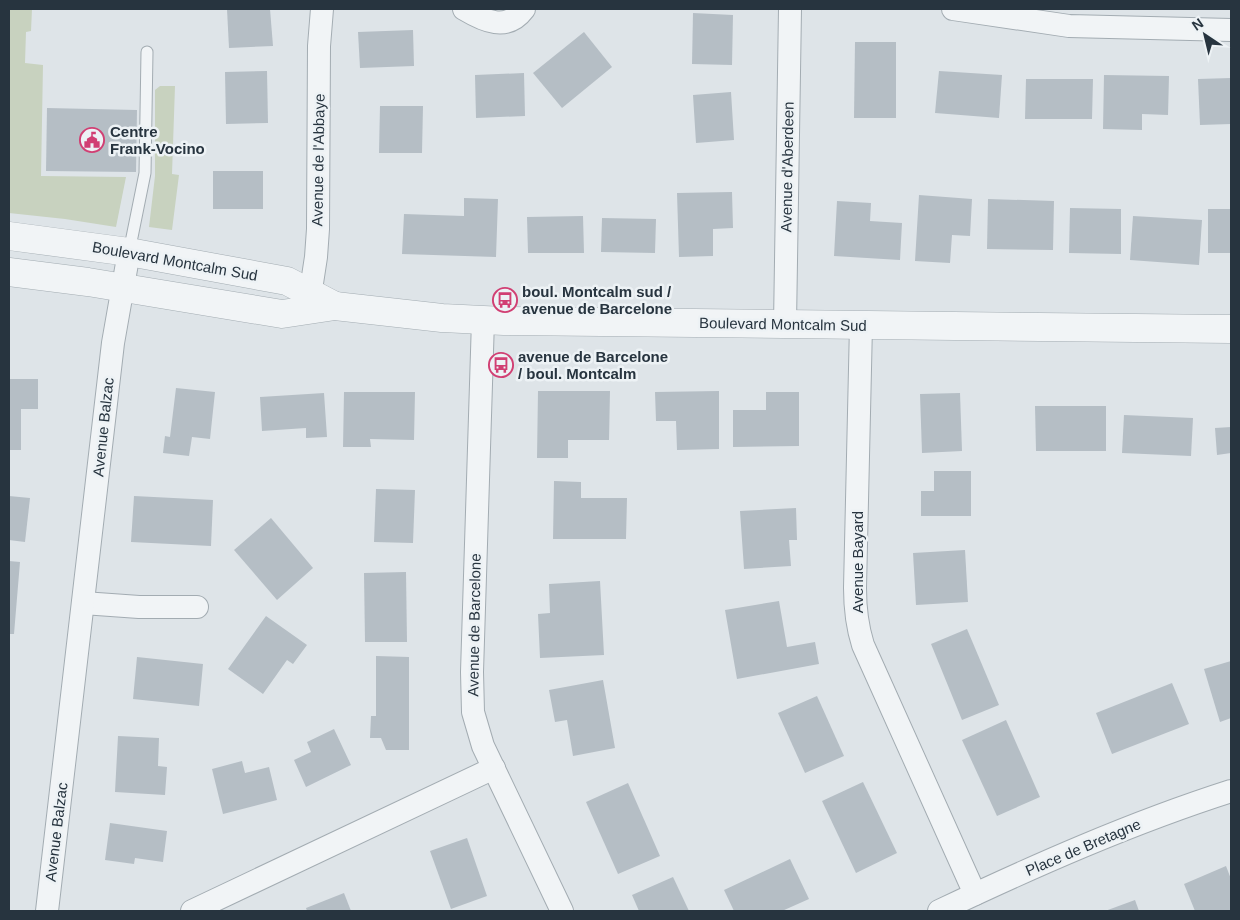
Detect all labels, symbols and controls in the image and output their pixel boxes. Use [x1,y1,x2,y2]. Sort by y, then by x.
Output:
north arrow [1180,10,1230,60]
text: N [1189,15,1206,34]
street label: Avenue de l'Abbaye [308,94,328,226]
street label: Avenue d'Aberdeen [777,101,797,233]
place label: Centre Frank-Vocino [110,123,205,157]
public building icon: Centre Frank-Vocino [79,127,105,153]
street label: Boulevard Montcalm Sud [91,238,259,284]
place label: boul. Montcalm sud / avenue de Barcelone [522,283,672,317]
bus stop icon: boul. Montcalm sud / avenue de Barcelone [492,287,518,313]
street label: Boulevard Montcalm Sud [699,314,867,334]
place label: avenue de Barcelone / boul. Montcalm [518,348,668,382]
bus stop icon: avenue de Barcelone / boul. Montcalm [488,352,514,378]
street label: Avenue Balzac [89,376,117,478]
street label: Avenue Bayard [849,511,866,613]
street label: Avenue de Barcelone [464,553,484,697]
street label: Avenue Balzac [41,781,71,883]
street label: Place de Bretagne [1023,815,1143,879]

